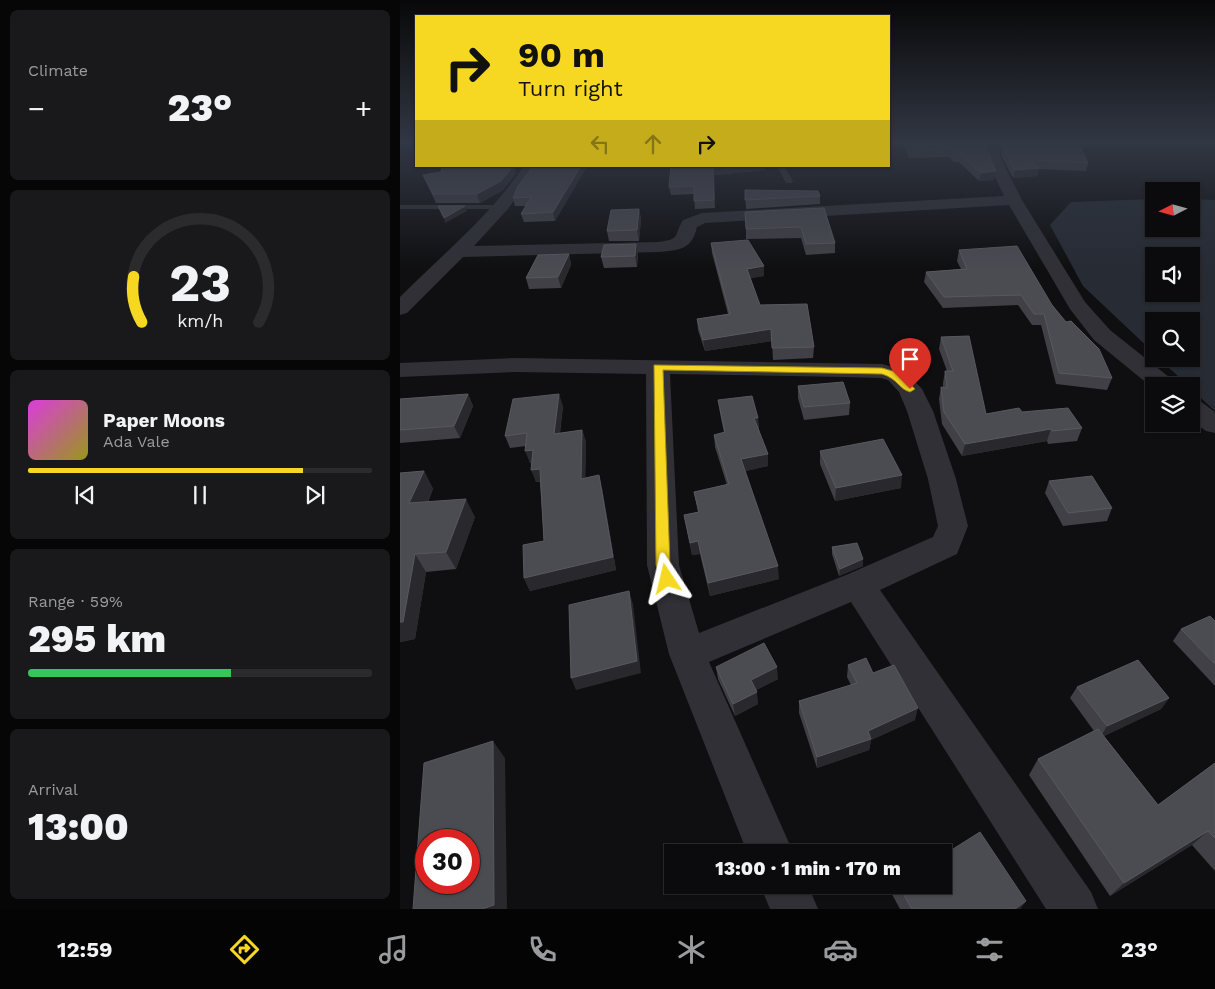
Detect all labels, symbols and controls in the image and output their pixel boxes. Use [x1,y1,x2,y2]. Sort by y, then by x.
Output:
text: 90 m [518,34,605,76]
icon: right [435,35,500,100]
text: Climate [28,61,88,80]
text: Turn right [518,76,623,101]
text: 23° [168,86,232,130]
text: − [28,92,45,125]
text: + [355,92,372,125]
icon: left [586,130,614,158]
icon: ahead [639,130,667,158]
icon: right [692,130,720,158]
north arrow [1145,182,1200,238]
map controls [1145,182,1200,432]
button: sound [1145,247,1200,302]
text: 23 [169,253,231,314]
text: km/h [177,310,223,331]
button: search [1145,312,1200,367]
pin [889,338,931,389]
icon: arrive [896,345,924,373]
button: layers [1145,377,1200,432]
text: Paper Moons [103,409,225,432]
text: Ada Vale [103,432,170,451]
icon: previous [71,481,99,509]
icon: pause [186,481,214,509]
icon: next [301,481,329,509]
position arrow [640,552,692,604]
text: Range · 59% [28,592,123,611]
text: 295 km [28,617,166,661]
text: Arrival [28,780,78,799]
text: 13:00 [28,805,129,849]
speed limit sign: 30 [415,829,480,894]
text: 13:00 · 1 min · 170 m [715,857,901,880]
icon: directions [227,932,262,967]
icon: music [376,932,411,967]
icon: phone [525,932,560,967]
icon: climate [674,932,709,967]
icon: car [823,932,858,967]
icon: filters [972,932,1007,967]
text: 12:59 [57,937,113,962]
text: 23° [1121,937,1158,962]

